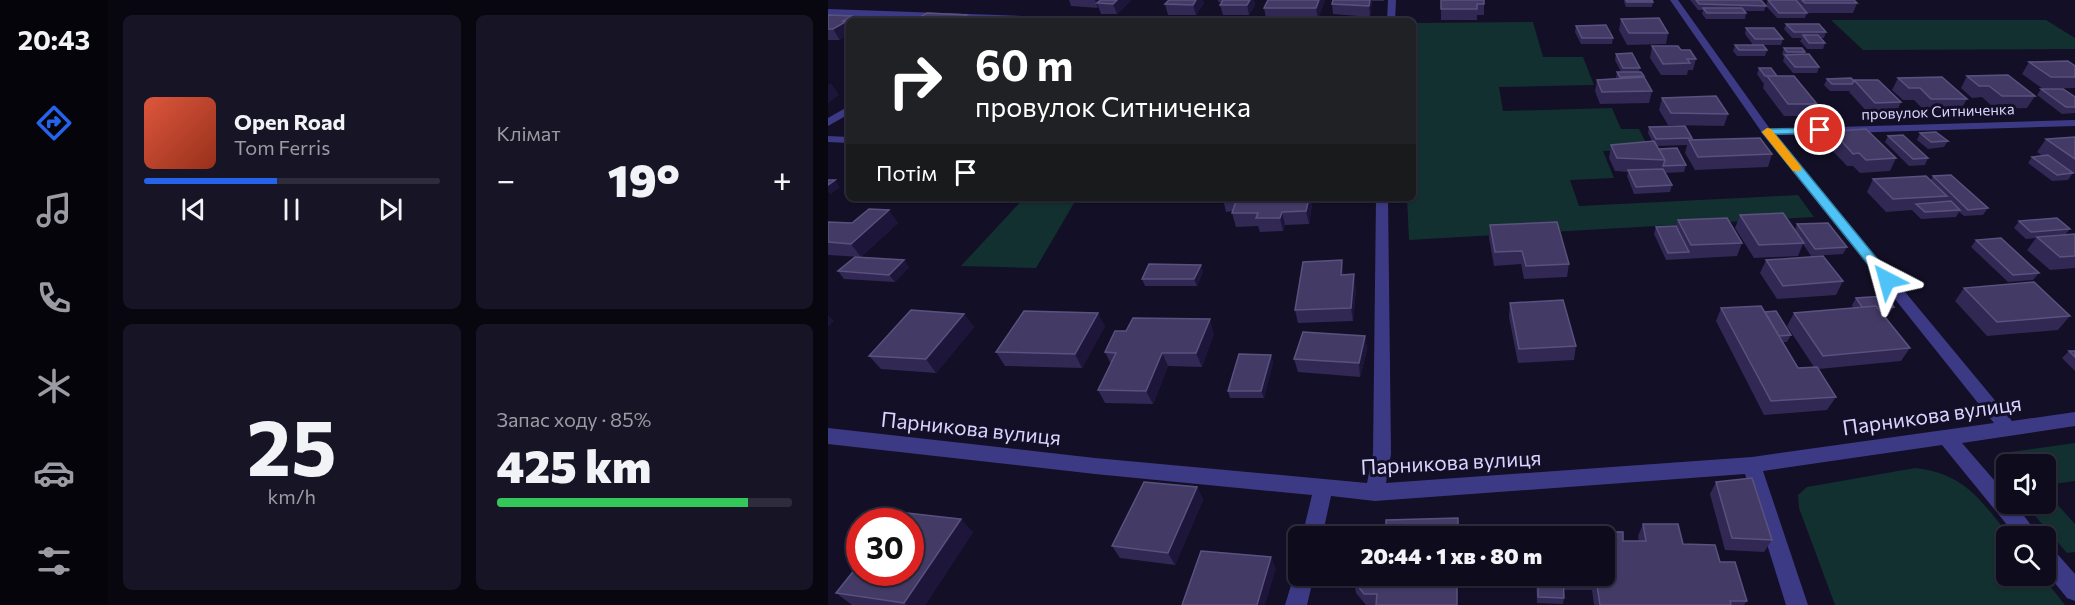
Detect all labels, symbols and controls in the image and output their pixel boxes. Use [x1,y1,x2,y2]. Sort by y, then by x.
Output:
text: 20:43 [18,23,90,56]
text: 60 m [975,38,1074,90]
icon: right [876,42,954,120]
text: провулок Ситниченка [975,90,1251,123]
street label: провулок Ситниченка [1861,99,2015,123]
icon: directions [33,102,75,144]
pin [1794,104,1845,155]
text: Open Road [234,108,345,135]
icon: arrive [1803,113,1836,146]
text: Клімат [497,121,561,145]
text: Tom Ferris [234,135,330,159]
text: 19° [608,151,680,206]
icon: arrive [949,156,982,189]
text: − [497,158,515,199]
text: + [773,158,792,199]
text: Потім [876,159,937,186]
icon: music [33,189,75,231]
icon: previous [177,193,210,226]
icon: pause [275,193,308,226]
icon: next [374,193,407,226]
position arrow [1855,248,1919,312]
icon: phone [33,277,75,319]
icon: climate [33,365,75,407]
street label: Парникова вулиця [1840,390,2023,439]
text: 25 [247,397,337,492]
street label: Парникова вулиця [880,406,1062,449]
text: Запас ходу · 85% [497,407,651,431]
text: 425 km [497,437,651,492]
street label: Парникова вулиця [1360,444,1542,479]
icon: car [33,452,75,494]
map controls [1996,454,2056,586]
button: sound [1996,454,2056,514]
text: km/h [267,484,316,508]
speed limit sign: 30 [846,508,924,586]
button: search [1996,526,2056,586]
icon: filters [33,540,75,582]
text: 20:44 · 1 хв · 80 m [1361,542,1542,569]

